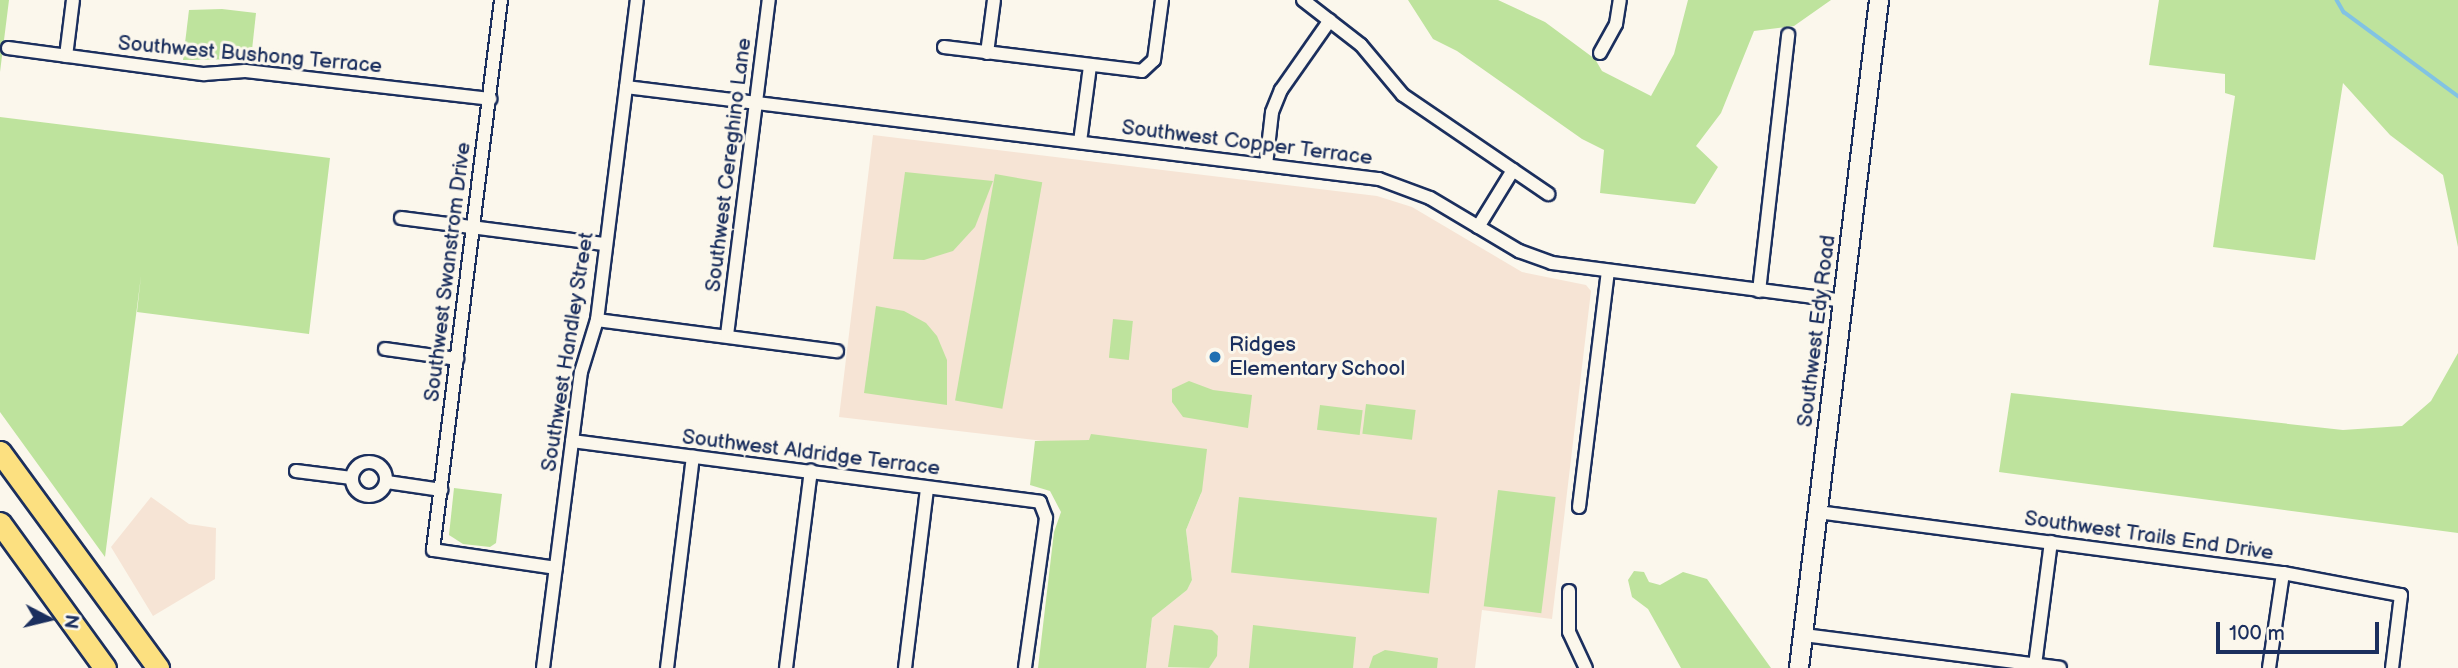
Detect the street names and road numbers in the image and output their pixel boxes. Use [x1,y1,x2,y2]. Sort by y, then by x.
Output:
street label: Southwest Bushong Terrace [117,31,383,79]
street label: Southwest Cereghino Lane [701,37,757,293]
street label: Southwest Copper Terrace [1120,115,1374,171]
street label: Southwest Swanstrom Drive [420,141,476,403]
street label: Southwest Handley Street [536,230,600,474]
street label: Southwest Edy Road [1793,233,1841,429]
street label: Southwest Aldridge Terrace [680,425,942,481]
street label: Southwest Trails End Drive [2022,506,2276,566]

